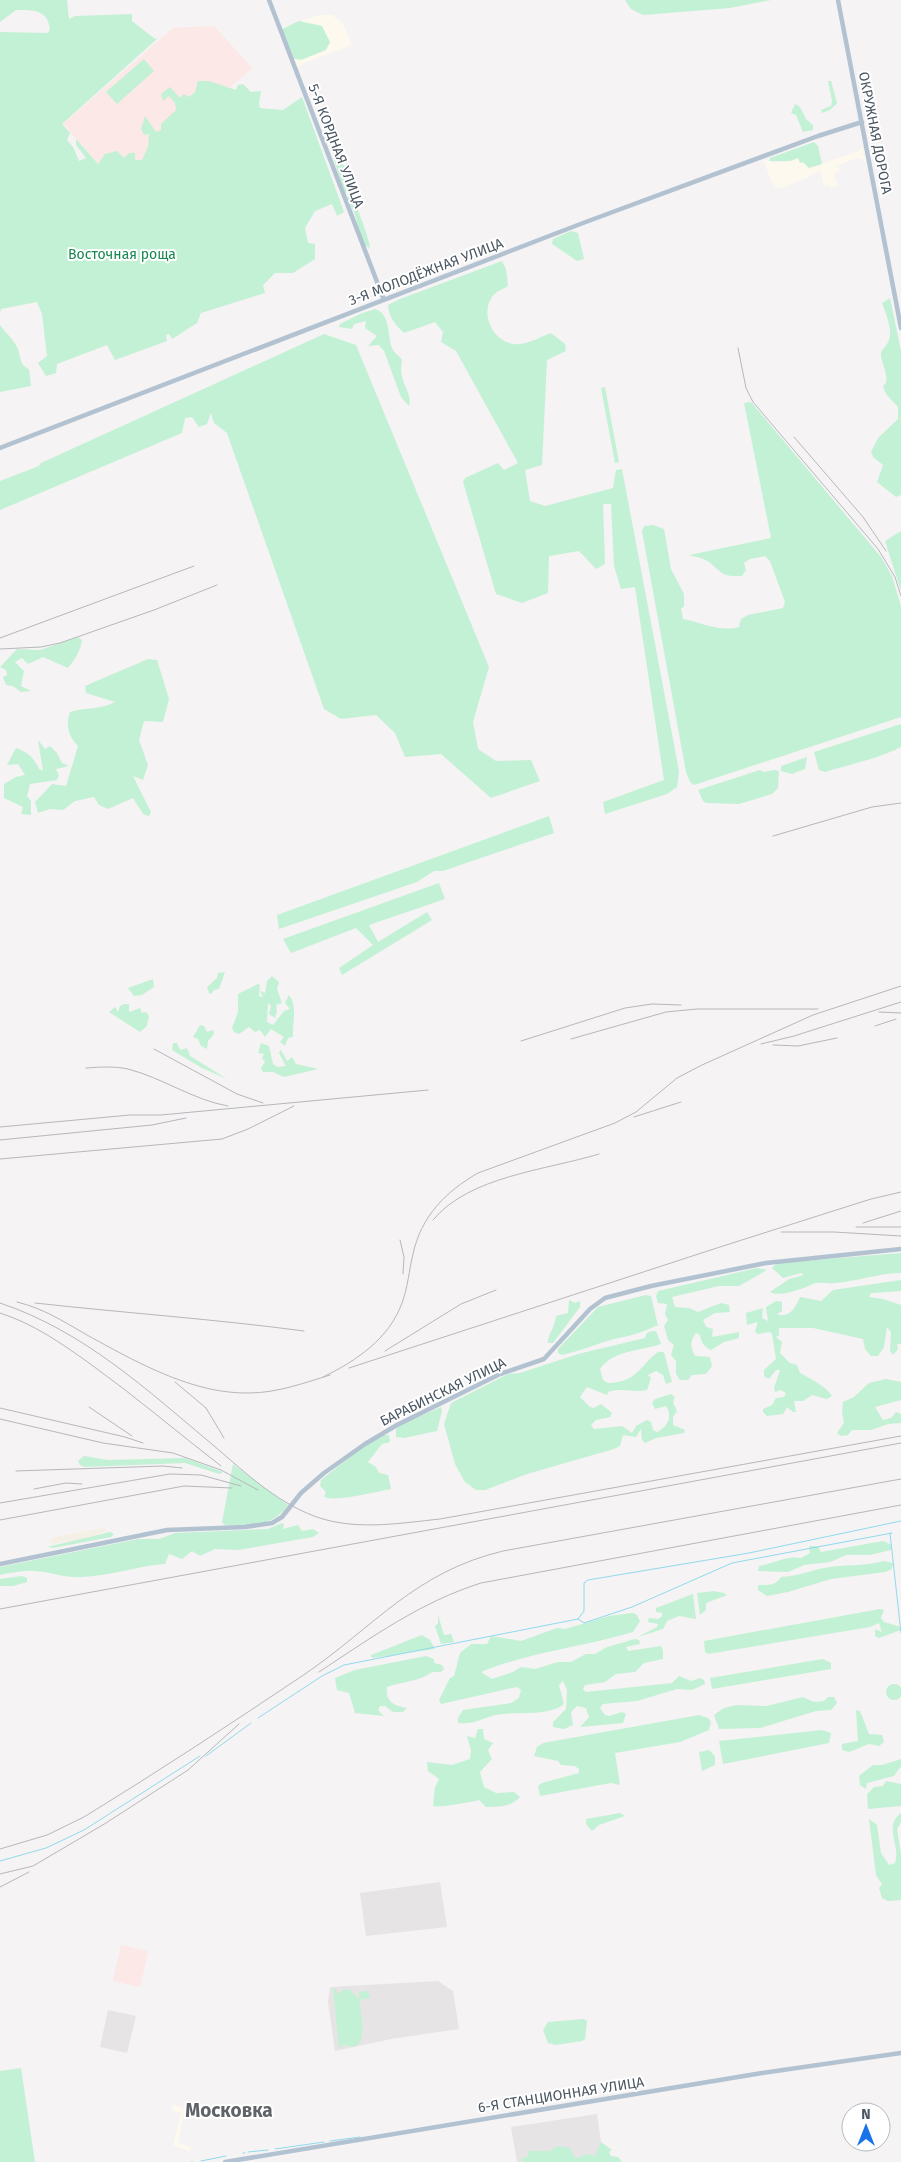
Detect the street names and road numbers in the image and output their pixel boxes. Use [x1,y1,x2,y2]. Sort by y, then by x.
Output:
street label: ОКРУЖНАЯ ДОРОГА [855,70,895,196]
street label: 5-Я КОРДНАЯ УЛИЦА [305,82,367,210]
street label: 3-Я МОЛОДЁЖНАЯ УЛИЦА [346,235,506,309]
street label: БАРАБИНСКАЯ УЛИЦА [377,1354,509,1430]
street label: 6-Я СТАНЦИОННАЯ УЛИЦА [477,2073,645,2117]

